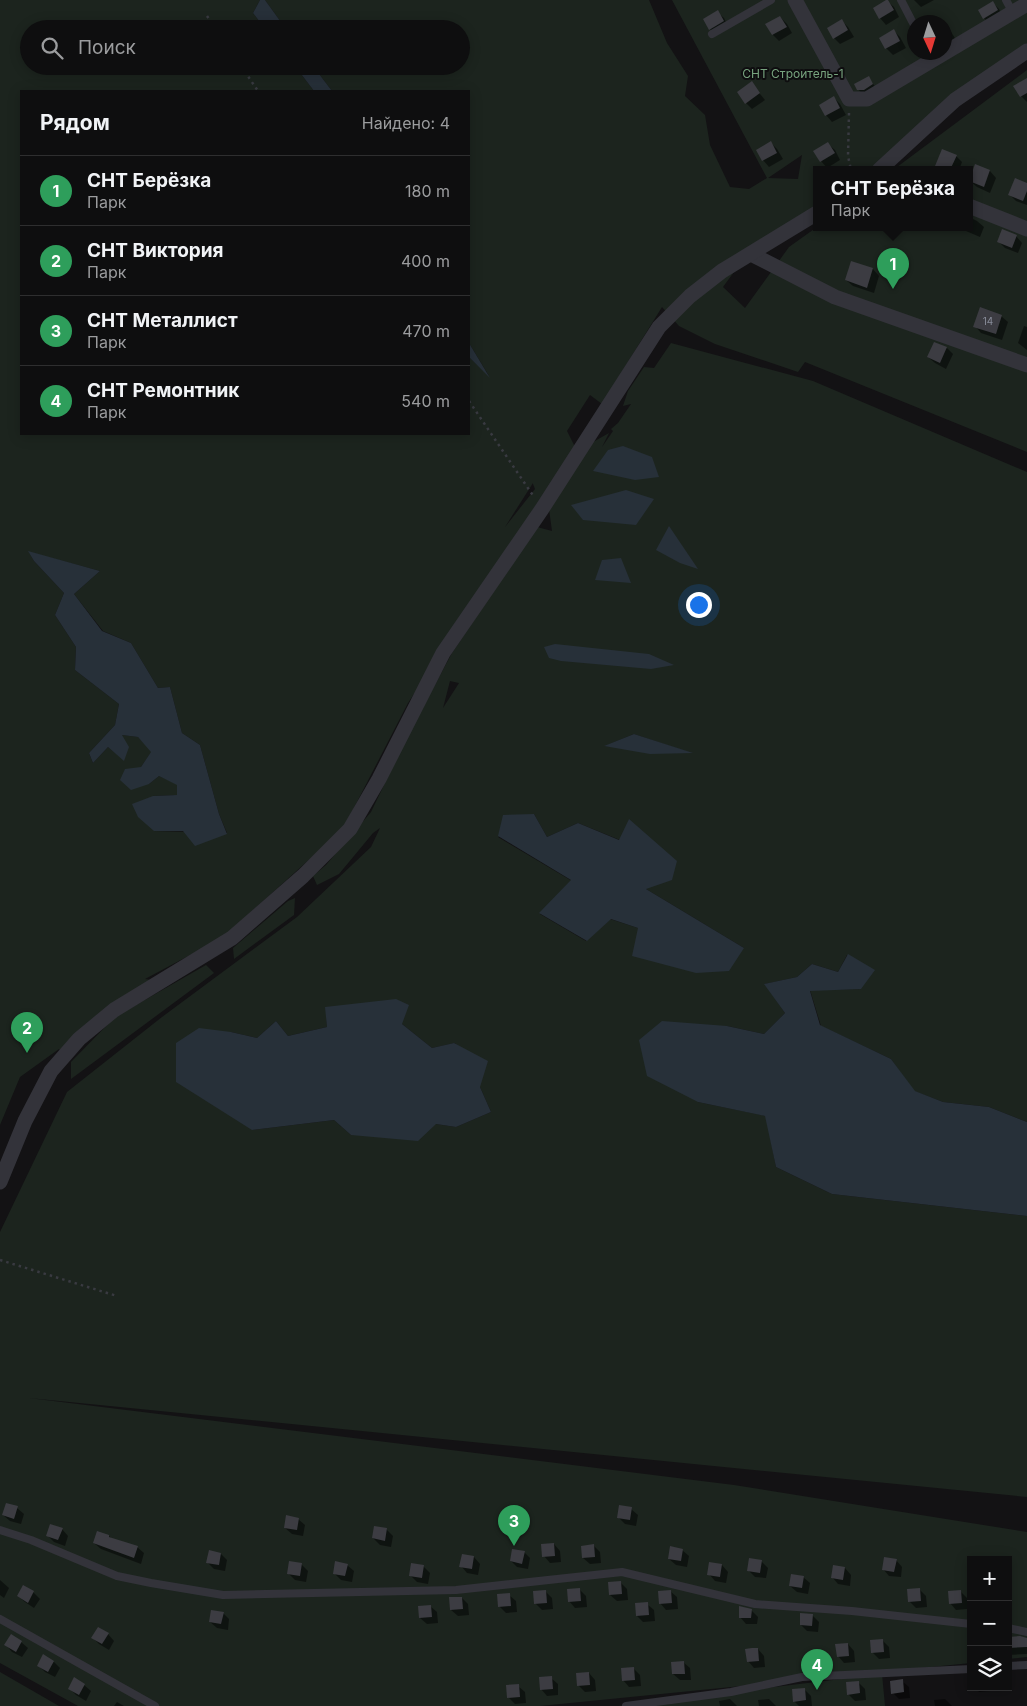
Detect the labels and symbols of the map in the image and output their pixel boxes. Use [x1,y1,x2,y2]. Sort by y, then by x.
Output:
north arrow [907,15,952,60]
park label: СНТ Строитель-1 [742,66,844,81]
pin: 1 [877,248,909,289]
house number: 14 [983,315,993,327]
your location [686,592,712,618]
pin: 2 [11,1012,43,1053]
pin: 3 [498,1505,530,1546]
pin: 4 [801,1649,833,1690]

